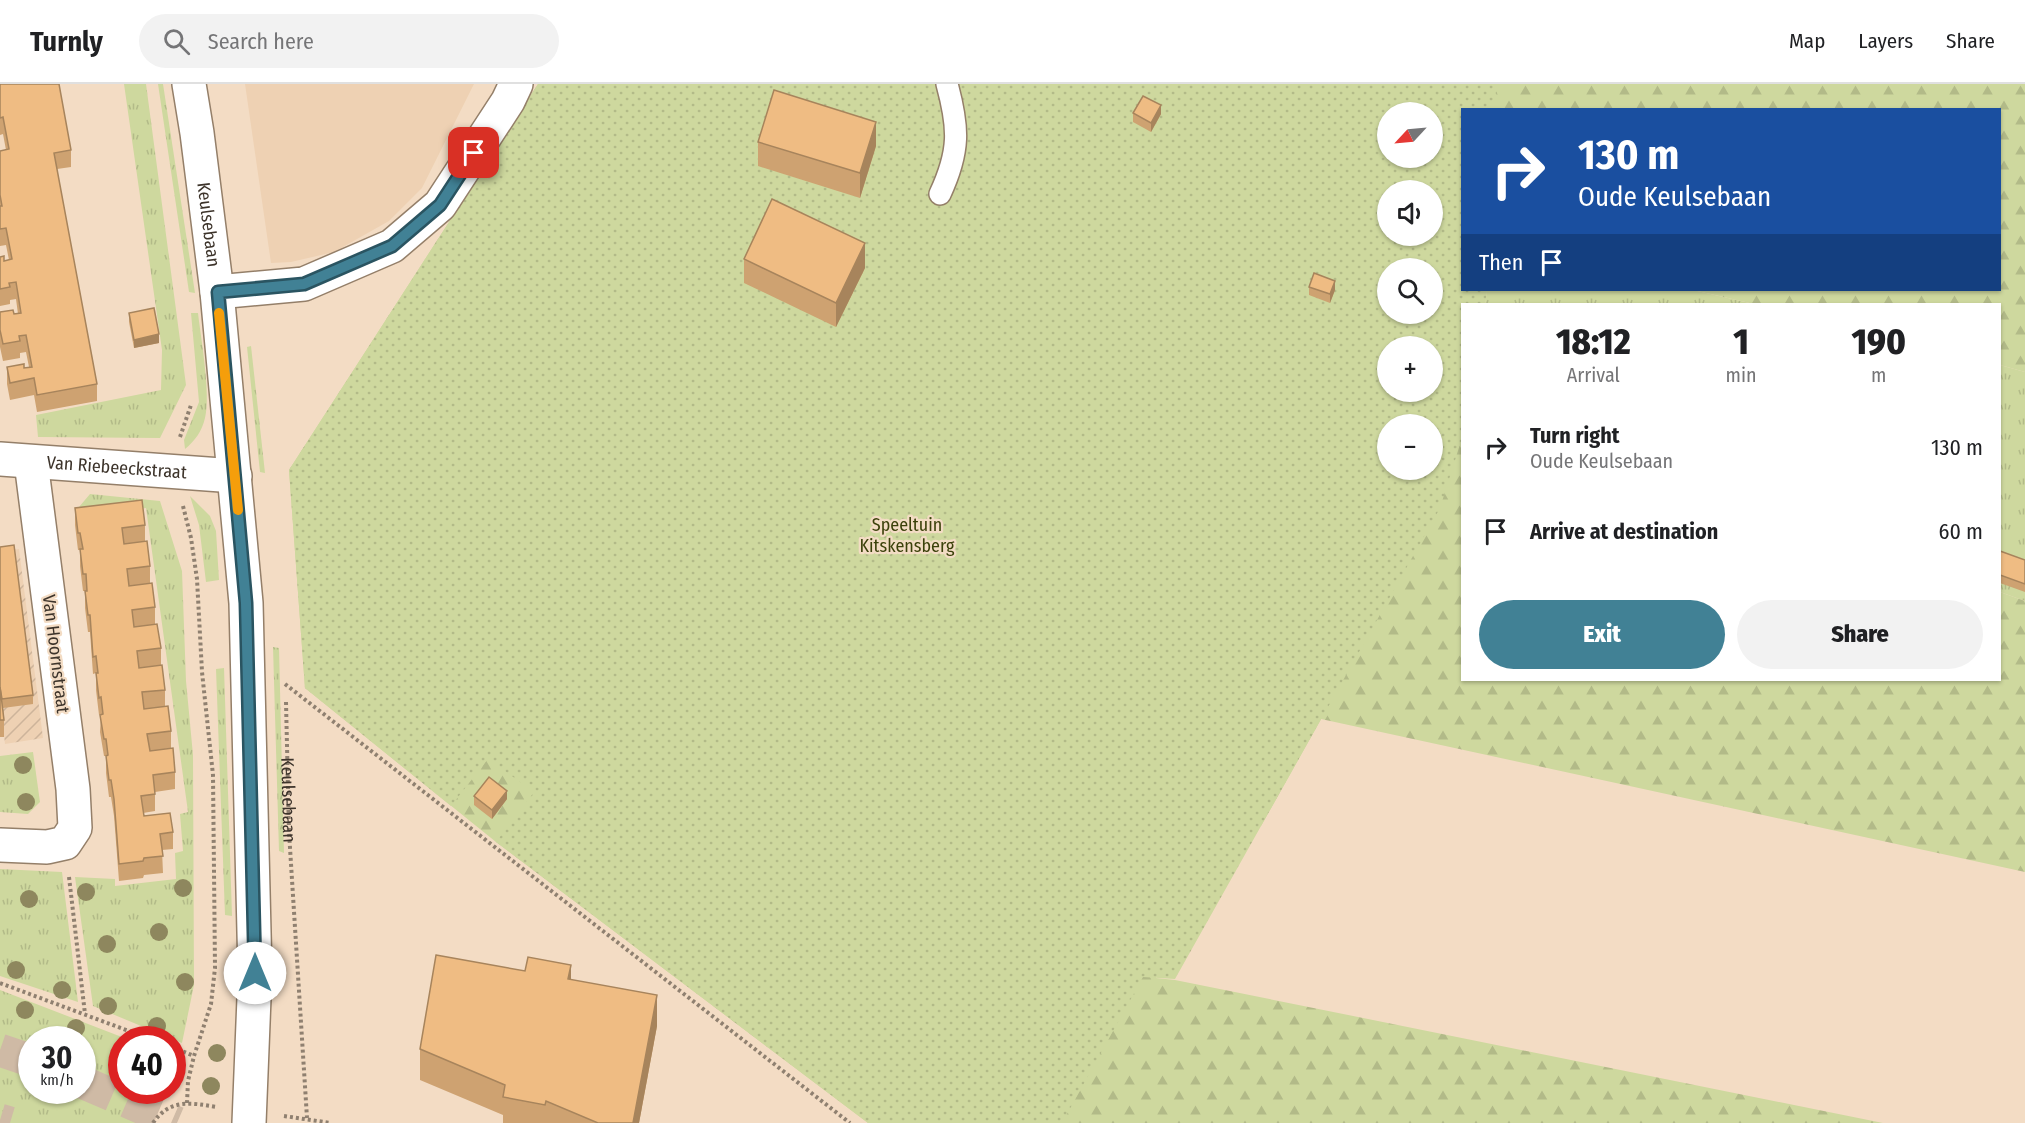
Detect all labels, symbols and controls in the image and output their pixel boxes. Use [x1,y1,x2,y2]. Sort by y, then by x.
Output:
search box [139,14,559,68]
text: Turnly [30,25,103,58]
icon: search [160,25,193,58]
text: Search here [208,28,314,55]
text: Map [1789,28,1825,54]
text: Layers [1858,28,1913,54]
text: Share [1946,28,1995,54]
north arrow [1377,102,1443,168]
map controls [1377,102,1443,480]
pin [448,127,499,178]
text: 130 m [1578,130,1679,180]
icon: right [1479,132,1557,210]
icon: arrive [457,136,490,169]
button: sound [1377,180,1443,246]
street label: Keulsebaan [192,181,225,268]
text: Oude Keulsebaan [1578,181,1771,213]
icon: arrive [1535,246,1568,279]
text: Then [1479,249,1523,276]
button: search [1377,258,1443,324]
text: 18:12 [1556,320,1631,364]
text: 1 [1733,320,1749,364]
text: 190 [1851,320,1906,364]
button: + [1377,336,1443,402]
text: Arrival [1567,363,1620,387]
text: min [1726,363,1757,387]
text: m [1871,363,1886,387]
button: − [1377,414,1443,480]
text: Turn right [1530,422,1619,449]
icon: right [1479,431,1512,464]
text: 130 m [1931,434,1983,461]
text: Oude Keulsebaan [1530,449,1673,473]
street label: Van Riebeeckstraat [46,451,188,483]
park label: Speeltuin Kitskensberg [860,514,955,557]
icon: arrive [1479,515,1512,548]
text: Arrive at destination [1530,518,1718,545]
text: 60 m [1939,518,1983,545]
street label: Van Hoornstraat [38,593,74,715]
button: Exit [1479,600,1725,669]
button: Share [1737,600,1983,669]
street label: Keulsebaan [276,757,301,843]
position arrow [223,941,287,1005]
speed limit sign: 40 [108,1026,186,1104]
text: 30 [42,1040,72,1076]
text: km/h [40,1071,74,1089]

